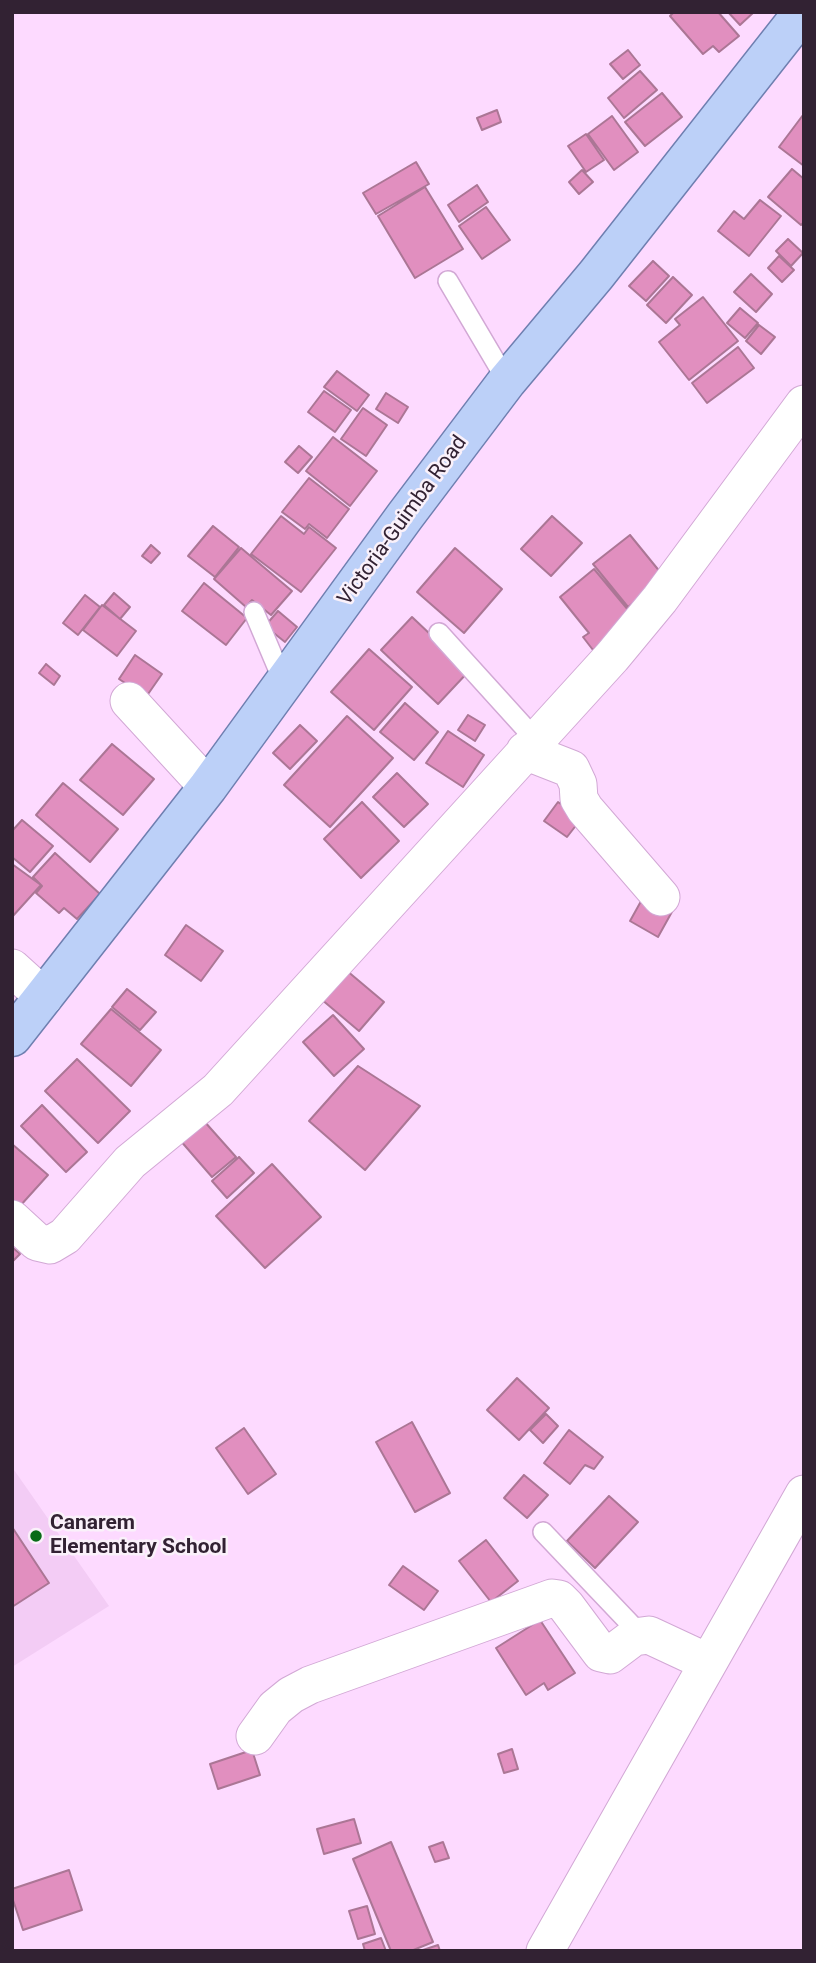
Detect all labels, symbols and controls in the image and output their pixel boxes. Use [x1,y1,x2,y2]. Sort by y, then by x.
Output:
street label: Victoria-Guimba Road [333,431,473,611]
place label: Canarem Elementary School [50,1511,227,1561]
marker: Canarem Elementary School [28,1528,44,1544]

